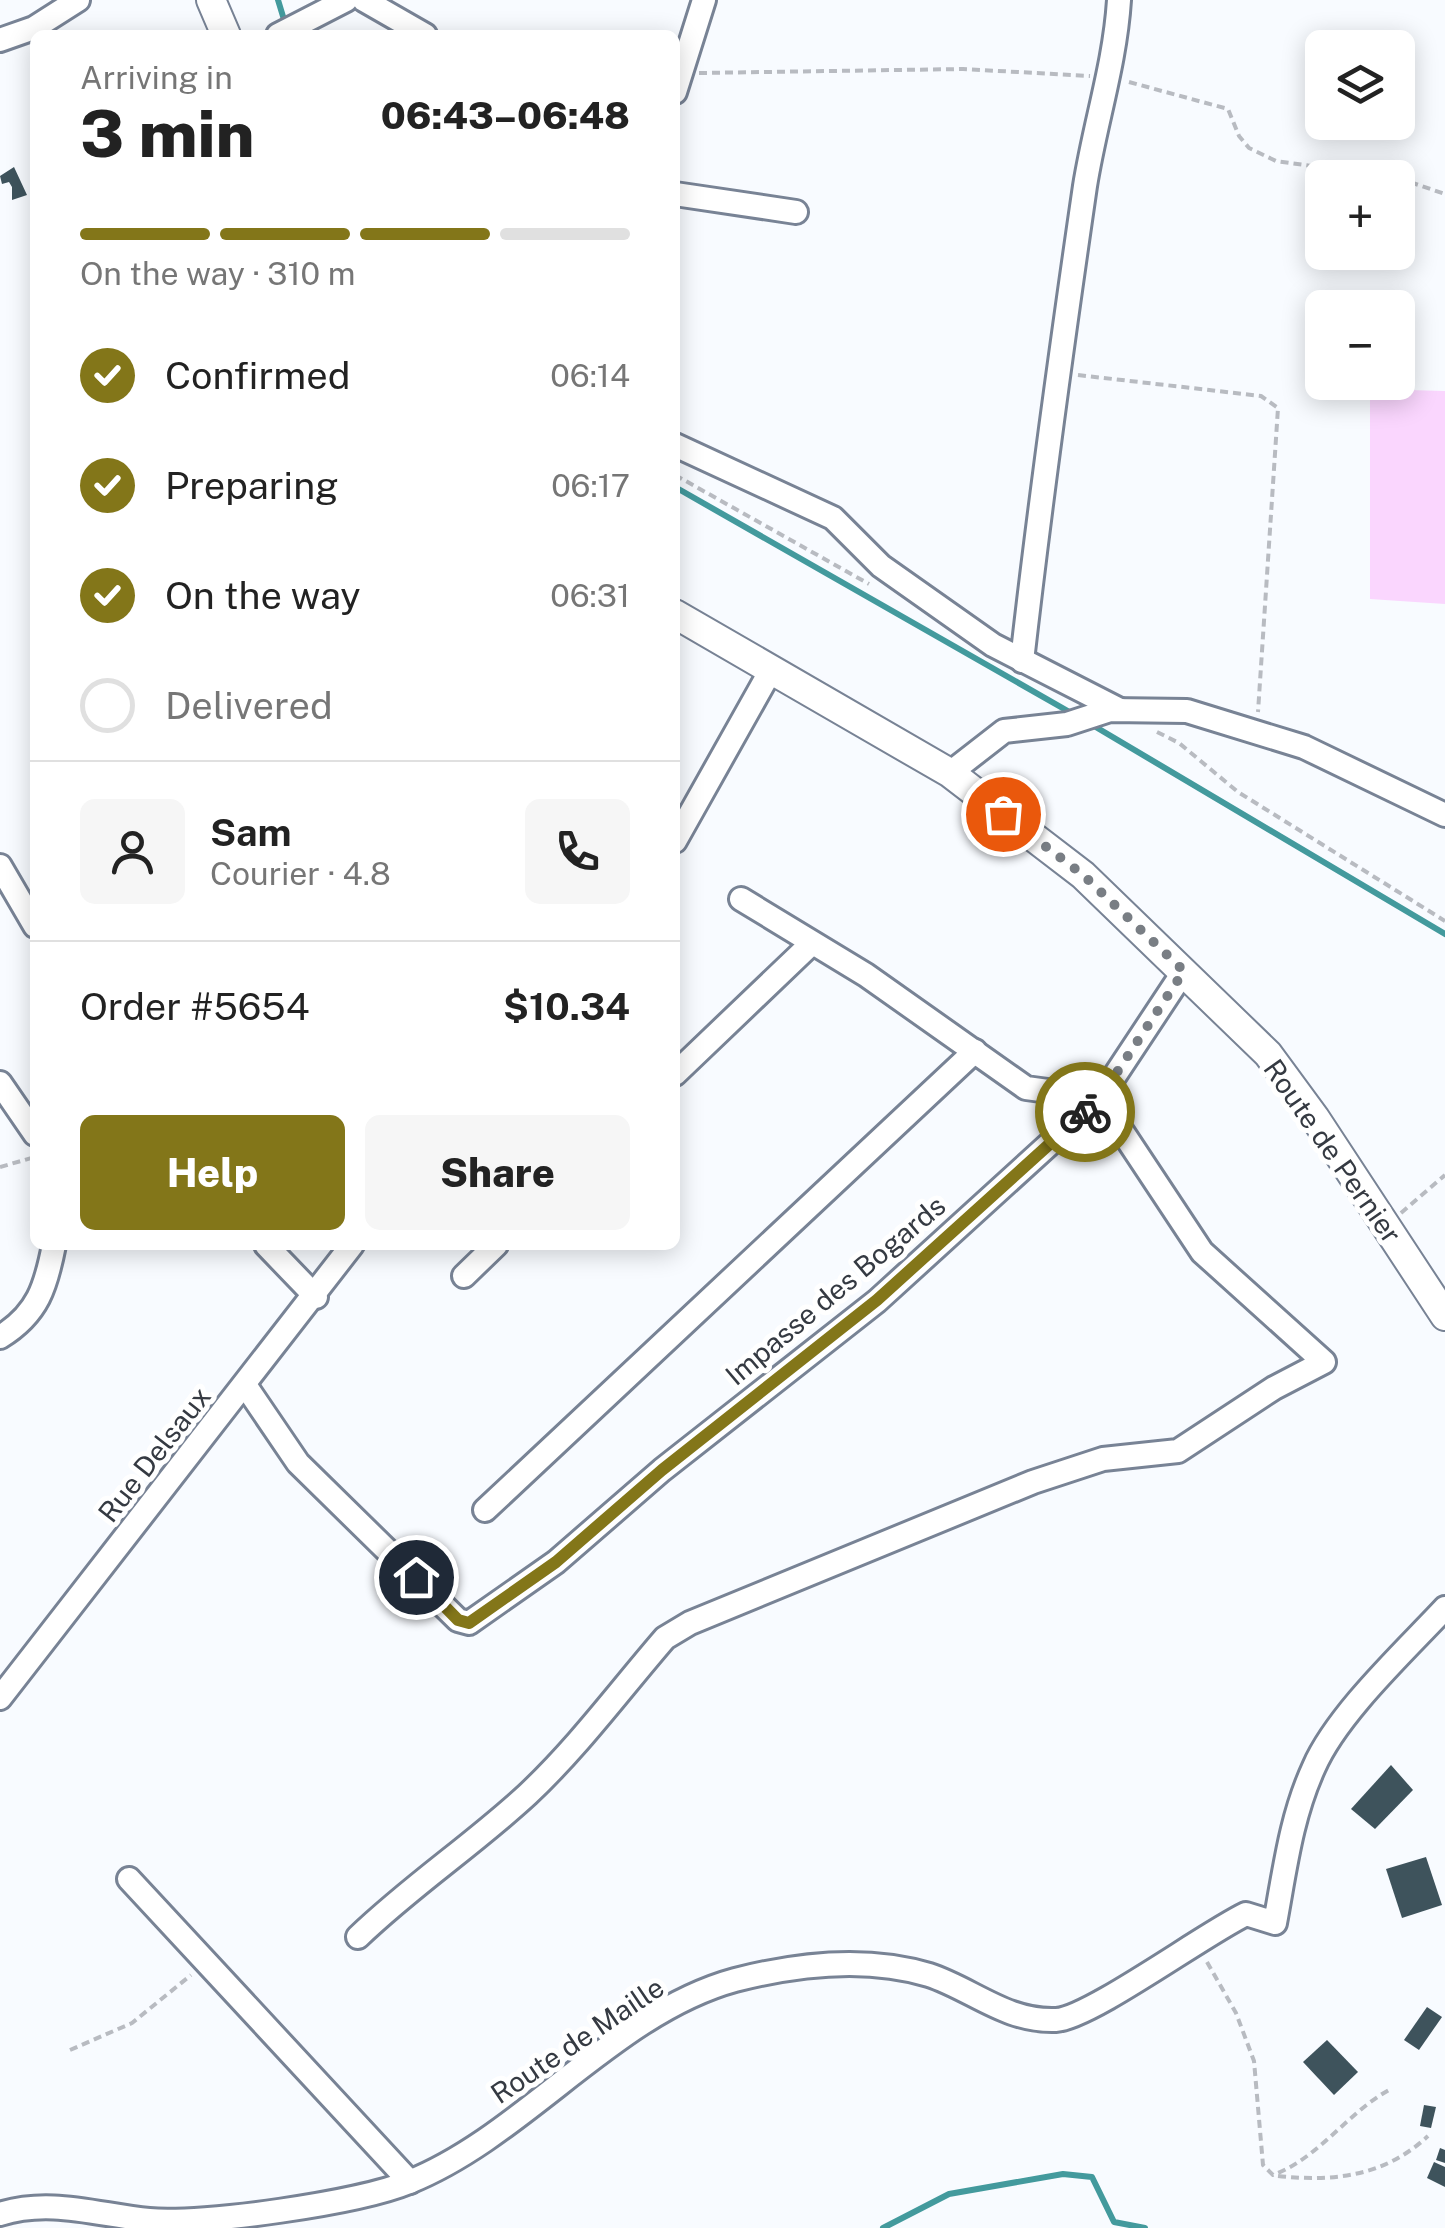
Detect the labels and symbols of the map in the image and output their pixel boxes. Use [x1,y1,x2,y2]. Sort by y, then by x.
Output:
pin [961,772,1046,857]
street label: Route de Pernier [1257,1053,1409,1249]
courier [1035,1062,1135,1162]
street label: Impasse des Bogards [719,1189,951,1391]
street label: Rue Delsaux [91,1380,217,1528]
pin [374,1535,459,1620]
street label: Route de Maille [484,1970,670,2110]

